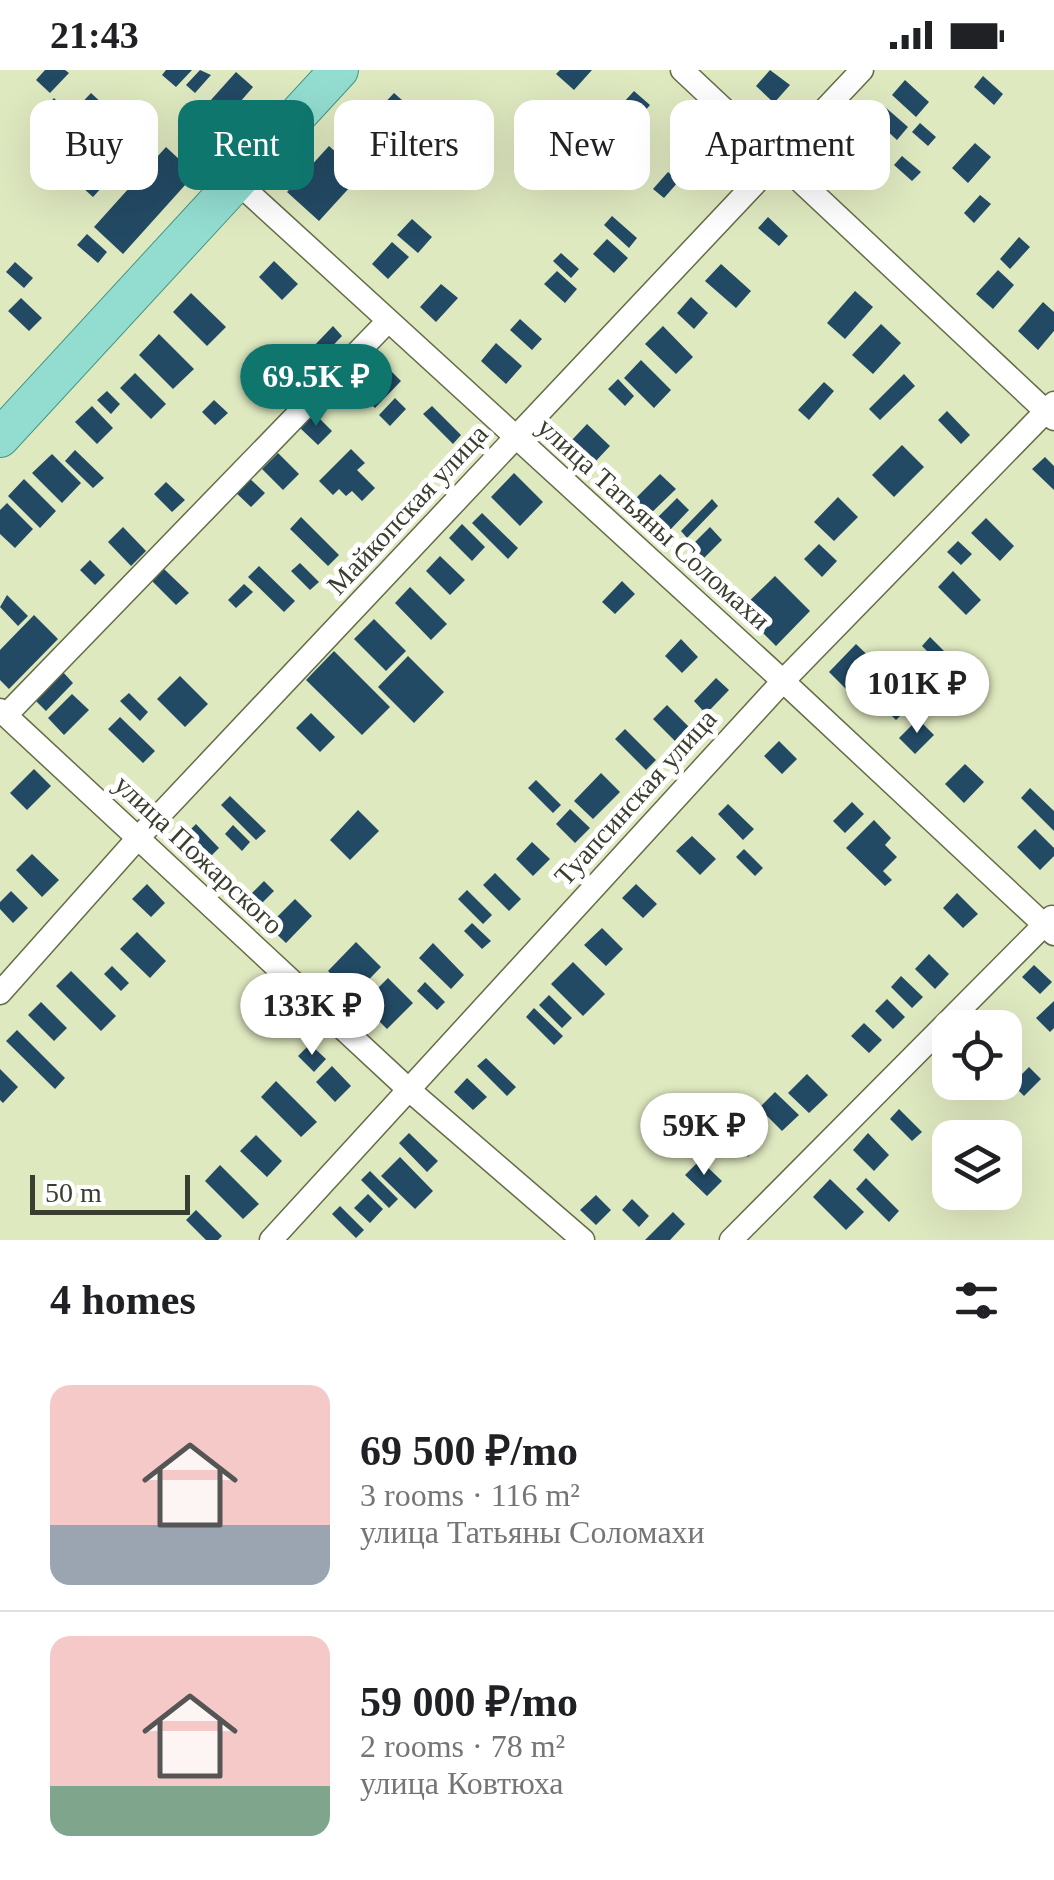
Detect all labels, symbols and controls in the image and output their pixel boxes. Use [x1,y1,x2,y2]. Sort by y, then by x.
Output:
text: 21:43 [50,14,139,56]
chip: Buy [30,100,158,190]
chip: Rent [178,100,314,190]
chip: Filters [334,100,494,190]
chip: New [514,100,650,190]
chip: Apartment [670,100,890,190]
pin: 69.5K ₽ [224,344,408,429]
text: 69.5K ₽ [262,358,370,394]
street label: улица Татьяны Соломахи [531,411,776,636]
street label: Майкопская улица [321,418,494,601]
pin: 101K ₽ [836,651,998,736]
text: 101K ₽ [867,665,967,701]
street label: Туапсинская улица [548,703,723,892]
street label: улица Пожарского [108,768,289,940]
pin: 133K ₽ [231,973,393,1058]
text: 133K ₽ [262,987,362,1023]
map controls [932,1010,1022,1210]
button: locate [932,1010,1022,1100]
pin: 59K ₽ [634,1093,774,1178]
text: 59K ₽ [662,1107,746,1143]
button: layers [932,1120,1022,1210]
scale bar [30,1170,190,1214]
text: 50 m [45,1177,102,1208]
icon: filters [949,1273,1004,1328]
text: 4 homes [50,1277,196,1323]
icon: home [130,1425,250,1545]
text: 69 500 ₽/mo [360,1428,578,1474]
text: 3 rooms · 116 m² [360,1477,580,1513]
text: улица Татьяны Соломахи [360,1514,705,1550]
icon: home [130,1676,250,1796]
text: 59 000 ₽/mo [360,1679,578,1725]
text: 2 rooms · 78 m² [360,1728,565,1764]
text: улица Ковтюха [360,1765,564,1801]

